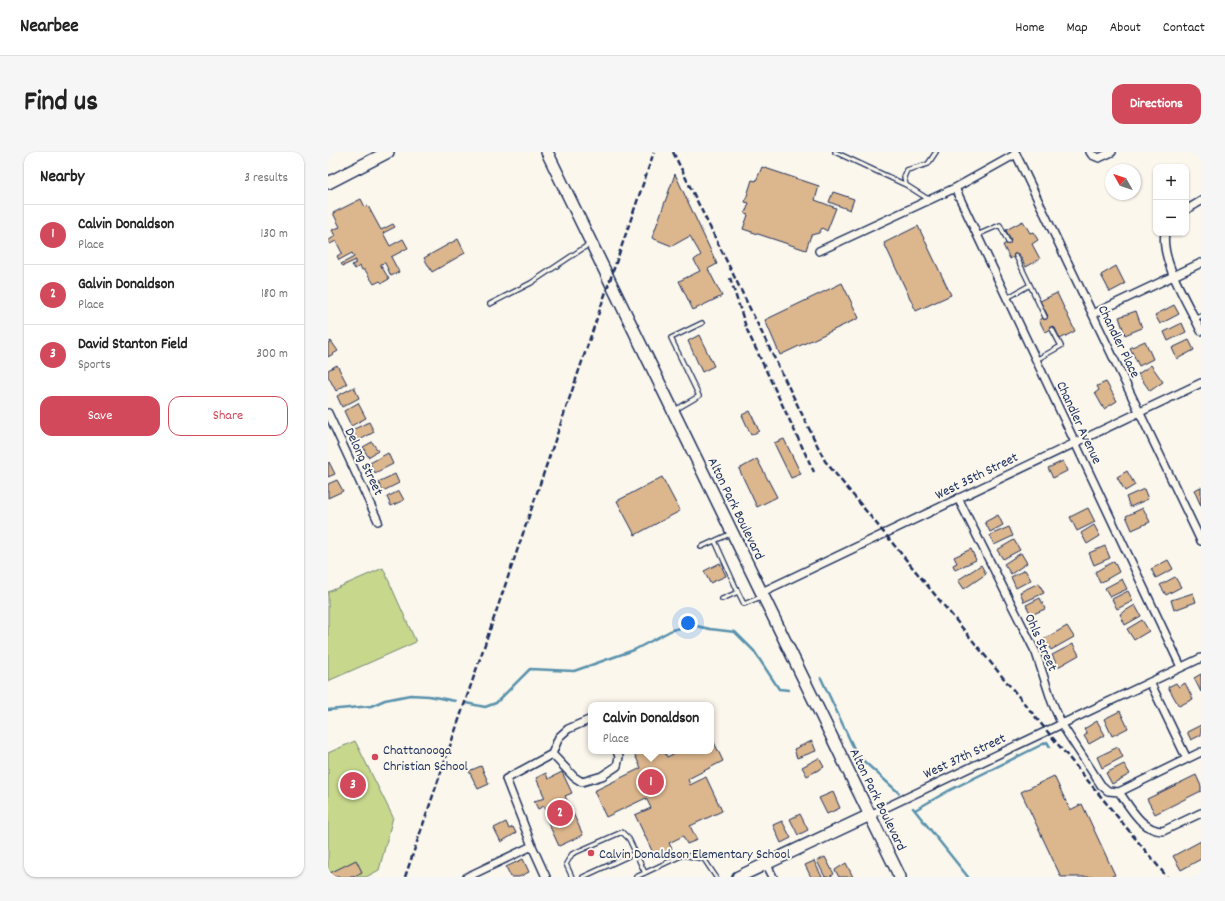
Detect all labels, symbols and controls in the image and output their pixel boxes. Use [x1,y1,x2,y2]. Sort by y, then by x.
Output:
text: Nearbee [20,14,79,41]
text: Home [1015,18,1044,38]
text: Map [1066,18,1088,38]
text: About [1110,18,1141,38]
text: Contact [1163,18,1205,38]
text: Find us [24,84,98,124]
button: Directions [1112,84,1201,124]
north arrow [1105,164,1141,200]
map controls [1153,164,1189,236]
button: + [1153,164,1189,200]
text: Nearby [40,166,84,190]
text: 3 results [244,169,288,188]
button: − [1153,200,1189,236]
text: Calvin Donaldson [78,214,174,236]
text: 1 [52,225,54,244]
text: 130 m [260,225,288,244]
text: Place [78,236,104,255]
text: Galvin Donaldson [78,274,174,296]
text: 2 [50,285,56,304]
text: 180 m [261,285,288,304]
text: Place [78,296,104,315]
street label: Chandler Place [1092,302,1144,382]
text: David Stanton Field [78,334,188,356]
text: 3 [50,345,56,364]
text: 300 m [256,345,288,364]
text: Sports [78,356,111,375]
street label: Chandler Avenue [1050,378,1106,467]
button: Save [40,396,160,436]
button: Share [168,396,288,436]
street label: Delong Street [339,425,388,499]
street label: West 35th Street [932,448,1022,506]
street label: Alton Park Boulevard [702,454,769,563]
street label: Ohls Street [1019,611,1062,675]
your location [678,613,698,633]
popup [588,702,714,754]
text: Calvin Donaldson [603,708,699,730]
street label: West 37th Street [920,729,1009,785]
text: Place [603,730,629,749]
place label: Chattanooga Christian School [383,741,469,777]
street label: Alton Park Boulevard [844,745,911,854]
marker: Chattanooga Christian School [370,752,380,762]
pin: 1 [638,767,664,797]
pin: 3 [340,770,366,800]
pin: 2 [547,798,573,828]
place label: Calvin Donaldson Elementary School [599,845,791,865]
marker: Calvin Donaldson Elementary School [586,848,596,858]

